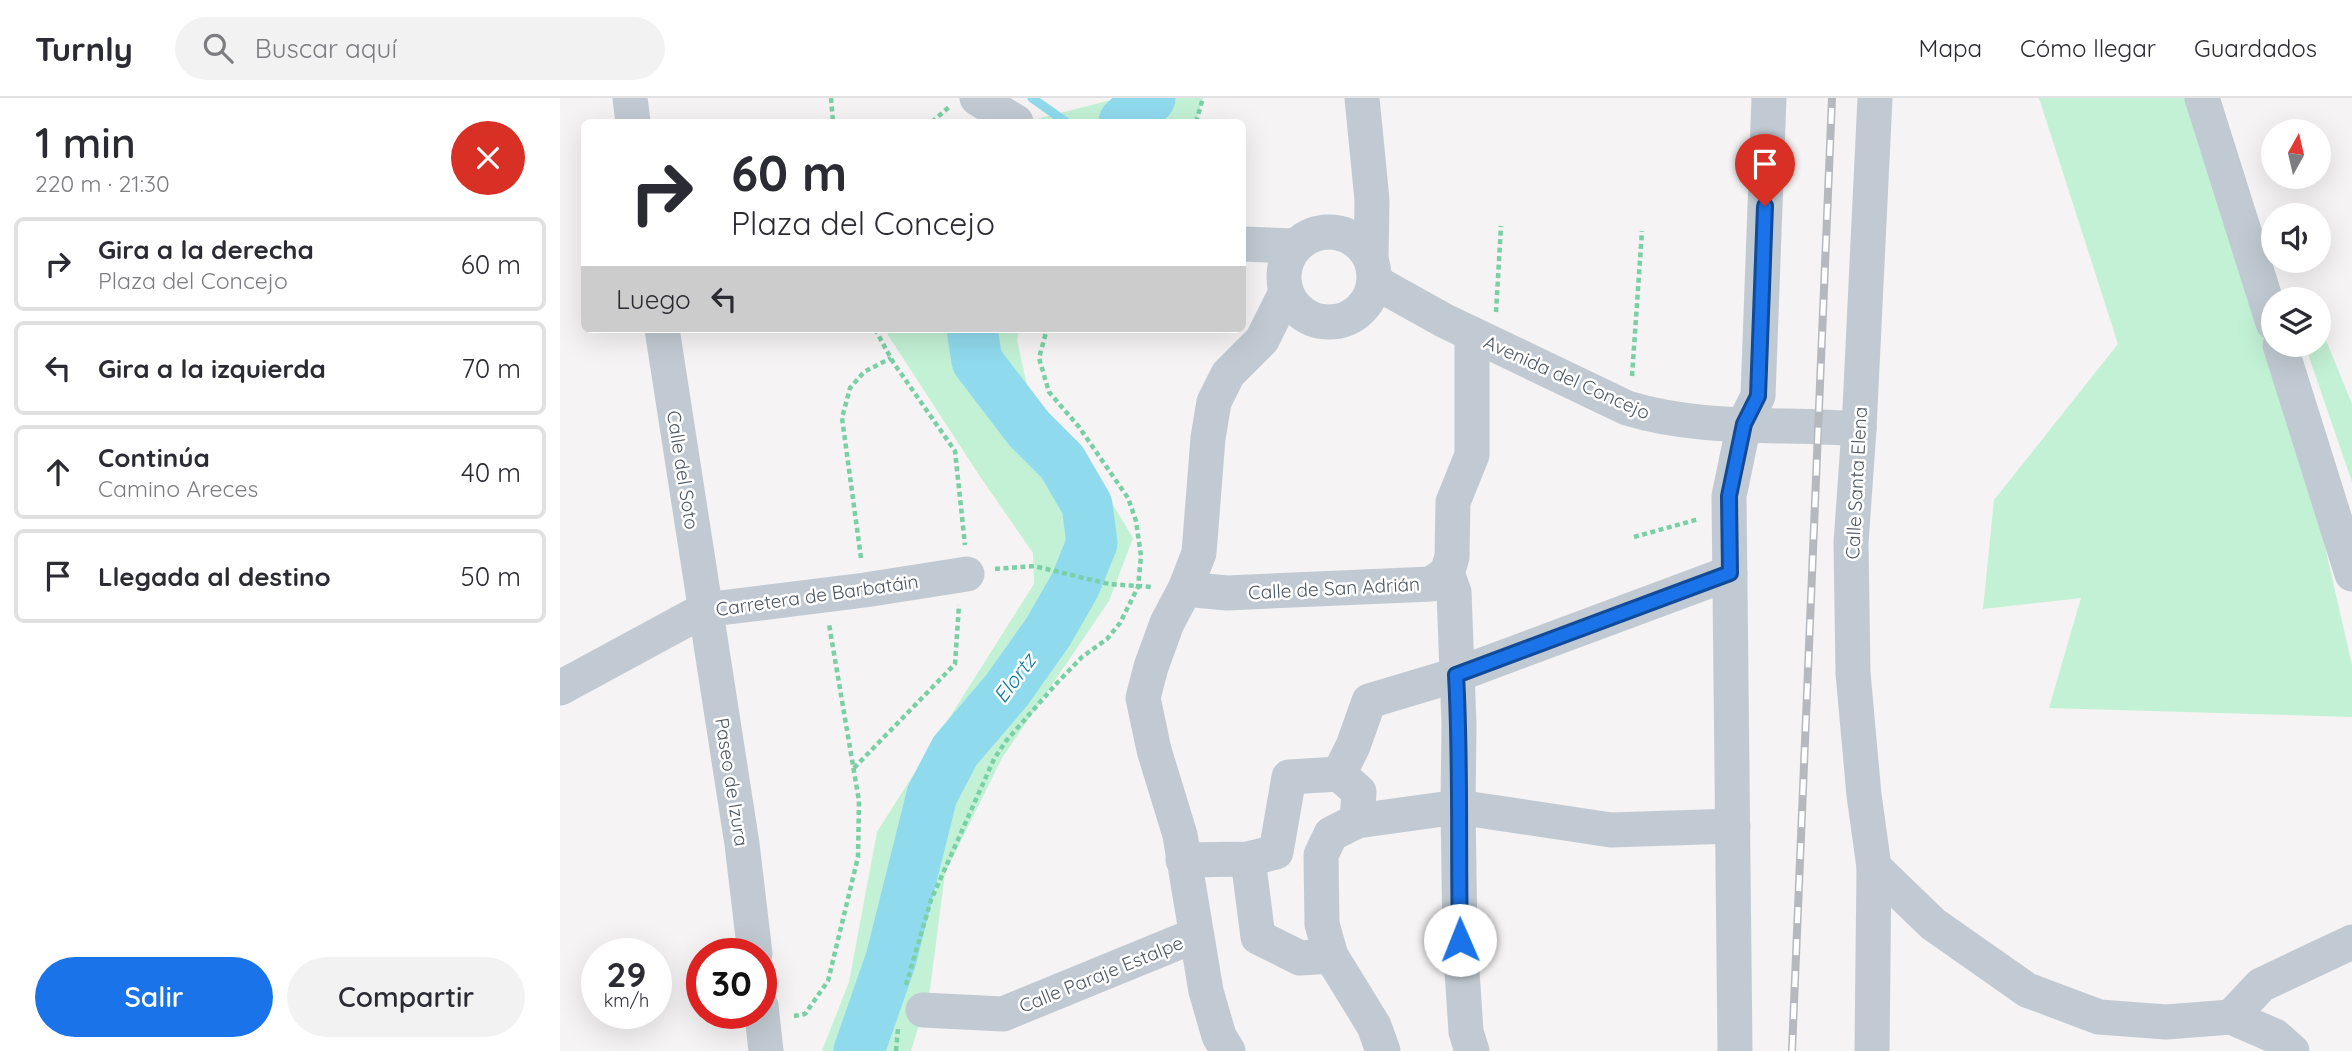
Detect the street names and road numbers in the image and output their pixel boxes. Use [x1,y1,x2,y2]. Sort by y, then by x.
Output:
street label: Avenida del Concejo [1480,330,1654,424]
street label: Calle Santa Elena [1840,406,1872,560]
street label: Calle del Soto [662,409,704,531]
street label: Carretera de Barbatáin [714,569,920,621]
street label: Calle de San Adrián [1248,572,1420,604]
street label: Paseo de Izura [710,716,754,848]
street label: Calle Paraje Estalpe [1015,930,1187,1018]

